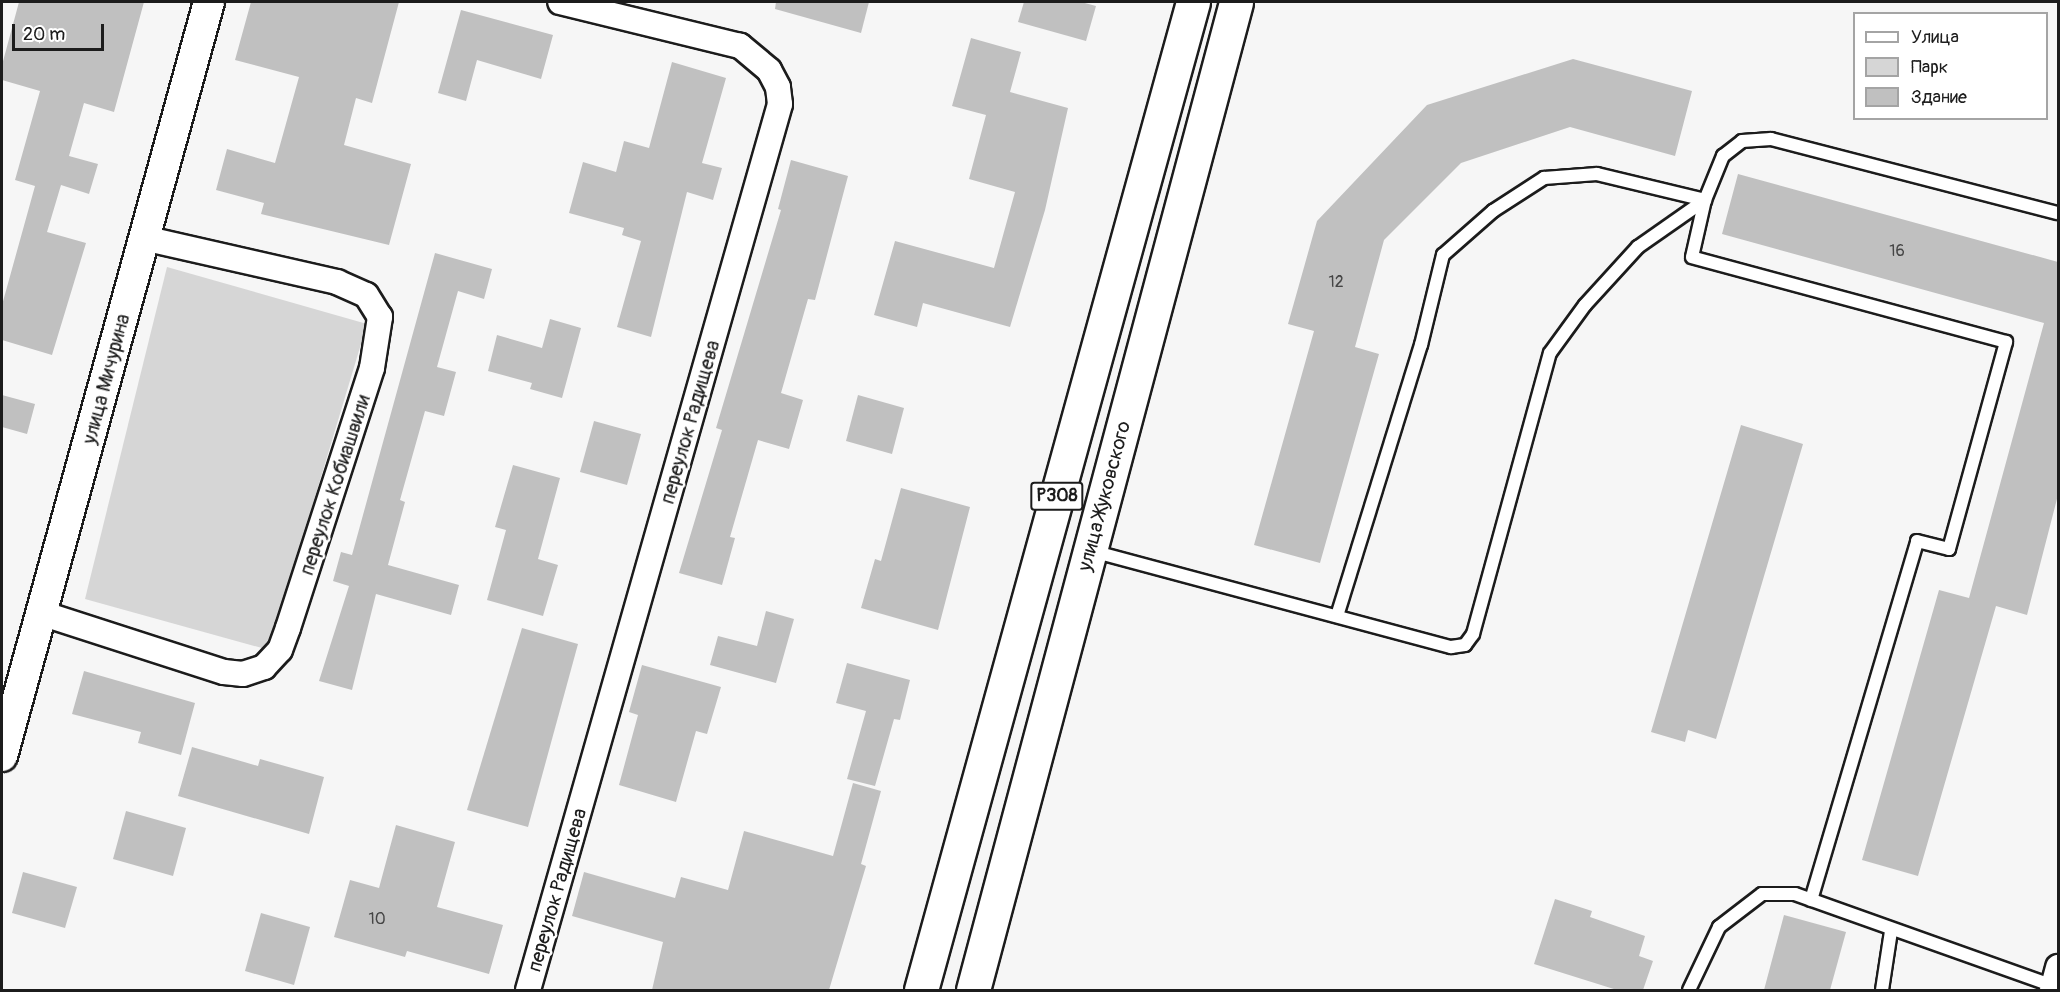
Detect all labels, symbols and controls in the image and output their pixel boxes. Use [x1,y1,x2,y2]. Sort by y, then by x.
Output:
scale bar [15,12,106,50]
legend [1853,12,2048,120]
text: 20 m [23,23,65,46]
text: Улица [1911,26,1959,49]
text: Парк [1911,56,1948,79]
text: Здание [1911,86,1967,109]
house number: 16 [1889,241,1905,261]
house number: 12 [1328,272,1344,292]
street label: улица Мичурина [77,311,135,447]
street label: переулок Радищева [655,337,725,507]
street label: переулок Кобиашвили [295,392,375,578]
street label: улица Жуковского [1072,418,1136,574]
road number: P308 [1030,481,1084,511]
street label: переулок Радищева [522,805,592,975]
house number: 10 [368,909,386,929]

